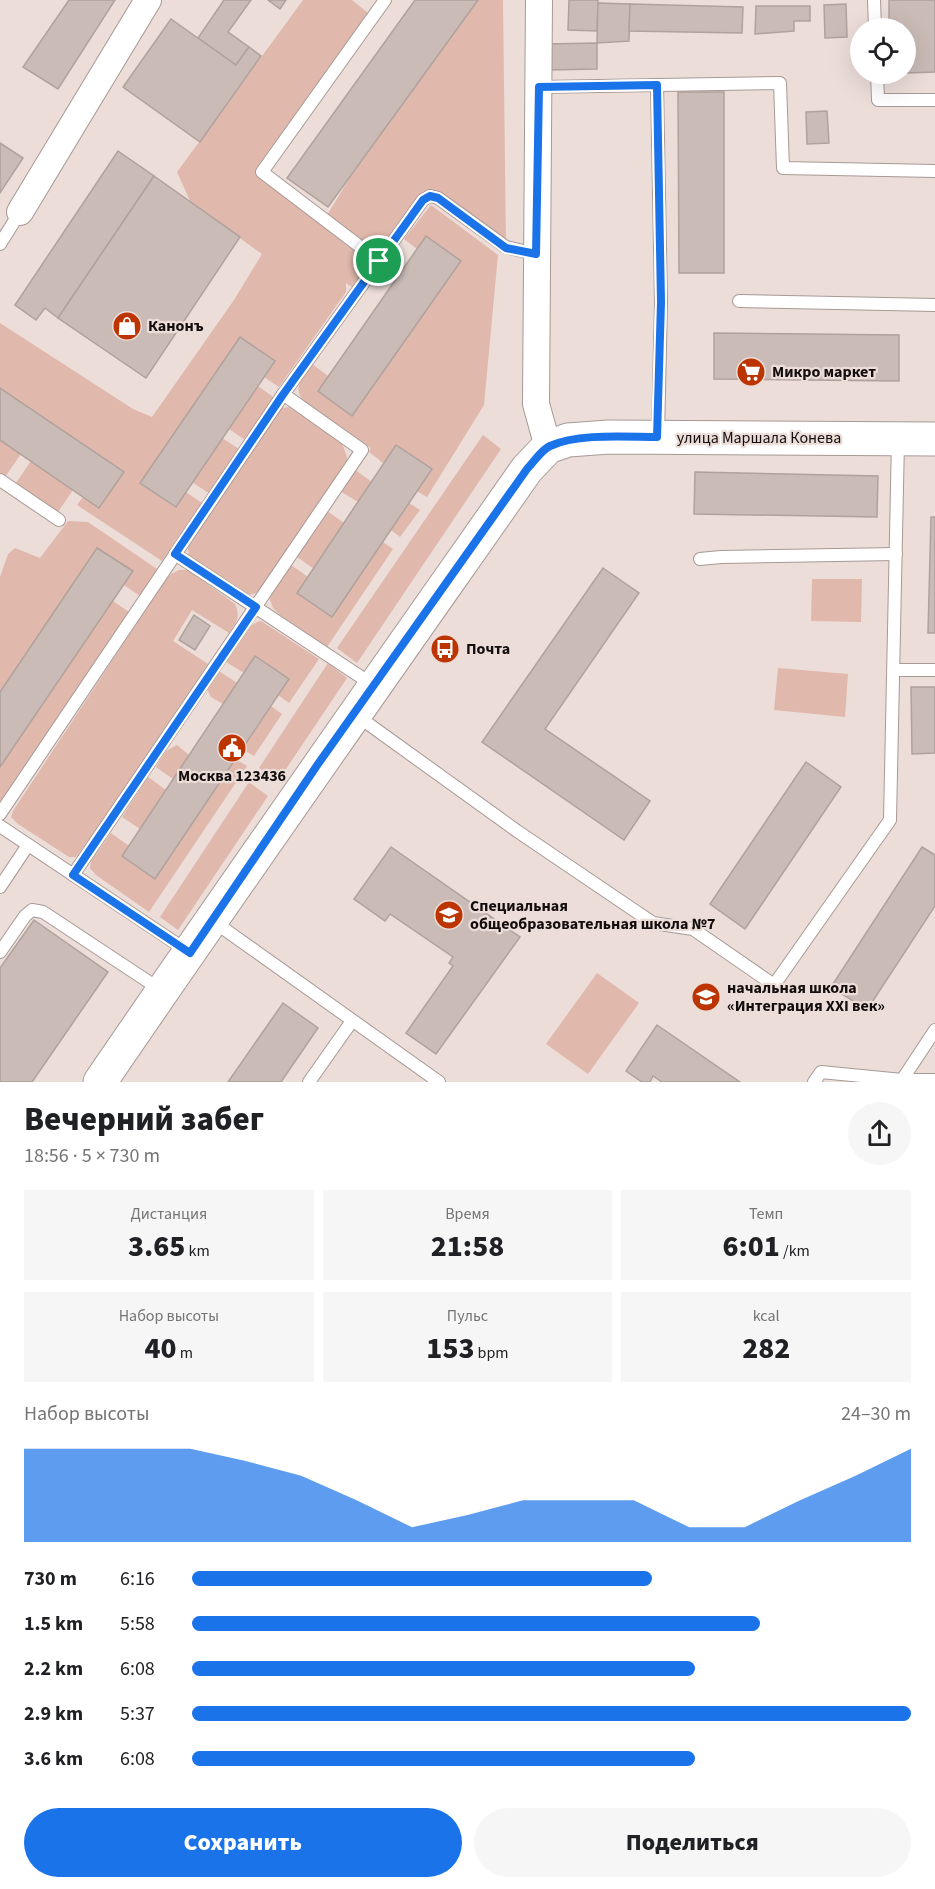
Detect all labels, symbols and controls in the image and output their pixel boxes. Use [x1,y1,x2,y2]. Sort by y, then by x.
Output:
map controls [850,18,916,84]
button: locate [850,18,916,84]
pin [353,235,404,286]
icon: arrive [362,244,395,277]
shop icon: Канонъ [111,310,143,342]
place label: Канонъ [148,315,204,337]
supermarket icon: Микро маркет [735,356,767,388]
place label: Микро маркет [772,361,876,383]
street label: улица Маршала Конева [677,427,841,449]
bus stop icon: Почта [429,633,461,665]
place label: Почта [466,638,510,660]
public building icon: Москва 123436 [216,732,248,764]
place label: Москва 123436 [178,765,286,787]
place label: Специальная общеобразовательная школа №7 [470,895,716,935]
school or university icon: Специальная общеобразовательная школа №7 [433,899,465,931]
place label: начальная школа «Интеграция XXI век» [727,977,885,1017]
school or university icon: начальная школа «Интеграция XXI век» [690,981,722,1013]
text: Вечерний забег [24,1096,264,1143]
button: share [848,1102,911,1165]
text: 18:56 · 5 × 730 m [24,1142,160,1170]
text: Дистанция [130,1203,207,1225]
text: Время [445,1203,490,1225]
text: Темп [749,1203,783,1225]
text: 3.65 [128,1225,185,1268]
text: 21:58 [431,1225,504,1268]
text: 6:01 [722,1225,780,1268]
text: km [185,1240,210,1262]
text: /km [780,1240,810,1262]
text: Набор высоты [119,1305,219,1327]
text: Пульс [447,1305,488,1327]
text: kcal [753,1305,780,1327]
text: 40 [145,1327,177,1370]
text: 153 [426,1327,474,1370]
text: 282 [742,1327,790,1370]
text: m [177,1342,193,1364]
text: bpm [474,1342,509,1364]
text: Набор высоты [24,1400,149,1428]
text: 24–30 m [841,1400,911,1428]
text: 730 m [24,1565,77,1593]
text: 6:16 [120,1565,155,1593]
text: 1.5 km [24,1610,83,1638]
text: 5:58 [120,1610,155,1638]
text: 2.2 km [24,1655,83,1683]
text: 6:08 [120,1655,155,1683]
text: 2.9 km [24,1700,83,1728]
text: 5:37 [120,1700,155,1728]
text: 3.6 km [24,1745,83,1773]
text: 6:08 [120,1745,155,1773]
button: Сохранить [24,1808,462,1877]
button: Поделиться [474,1808,911,1877]

